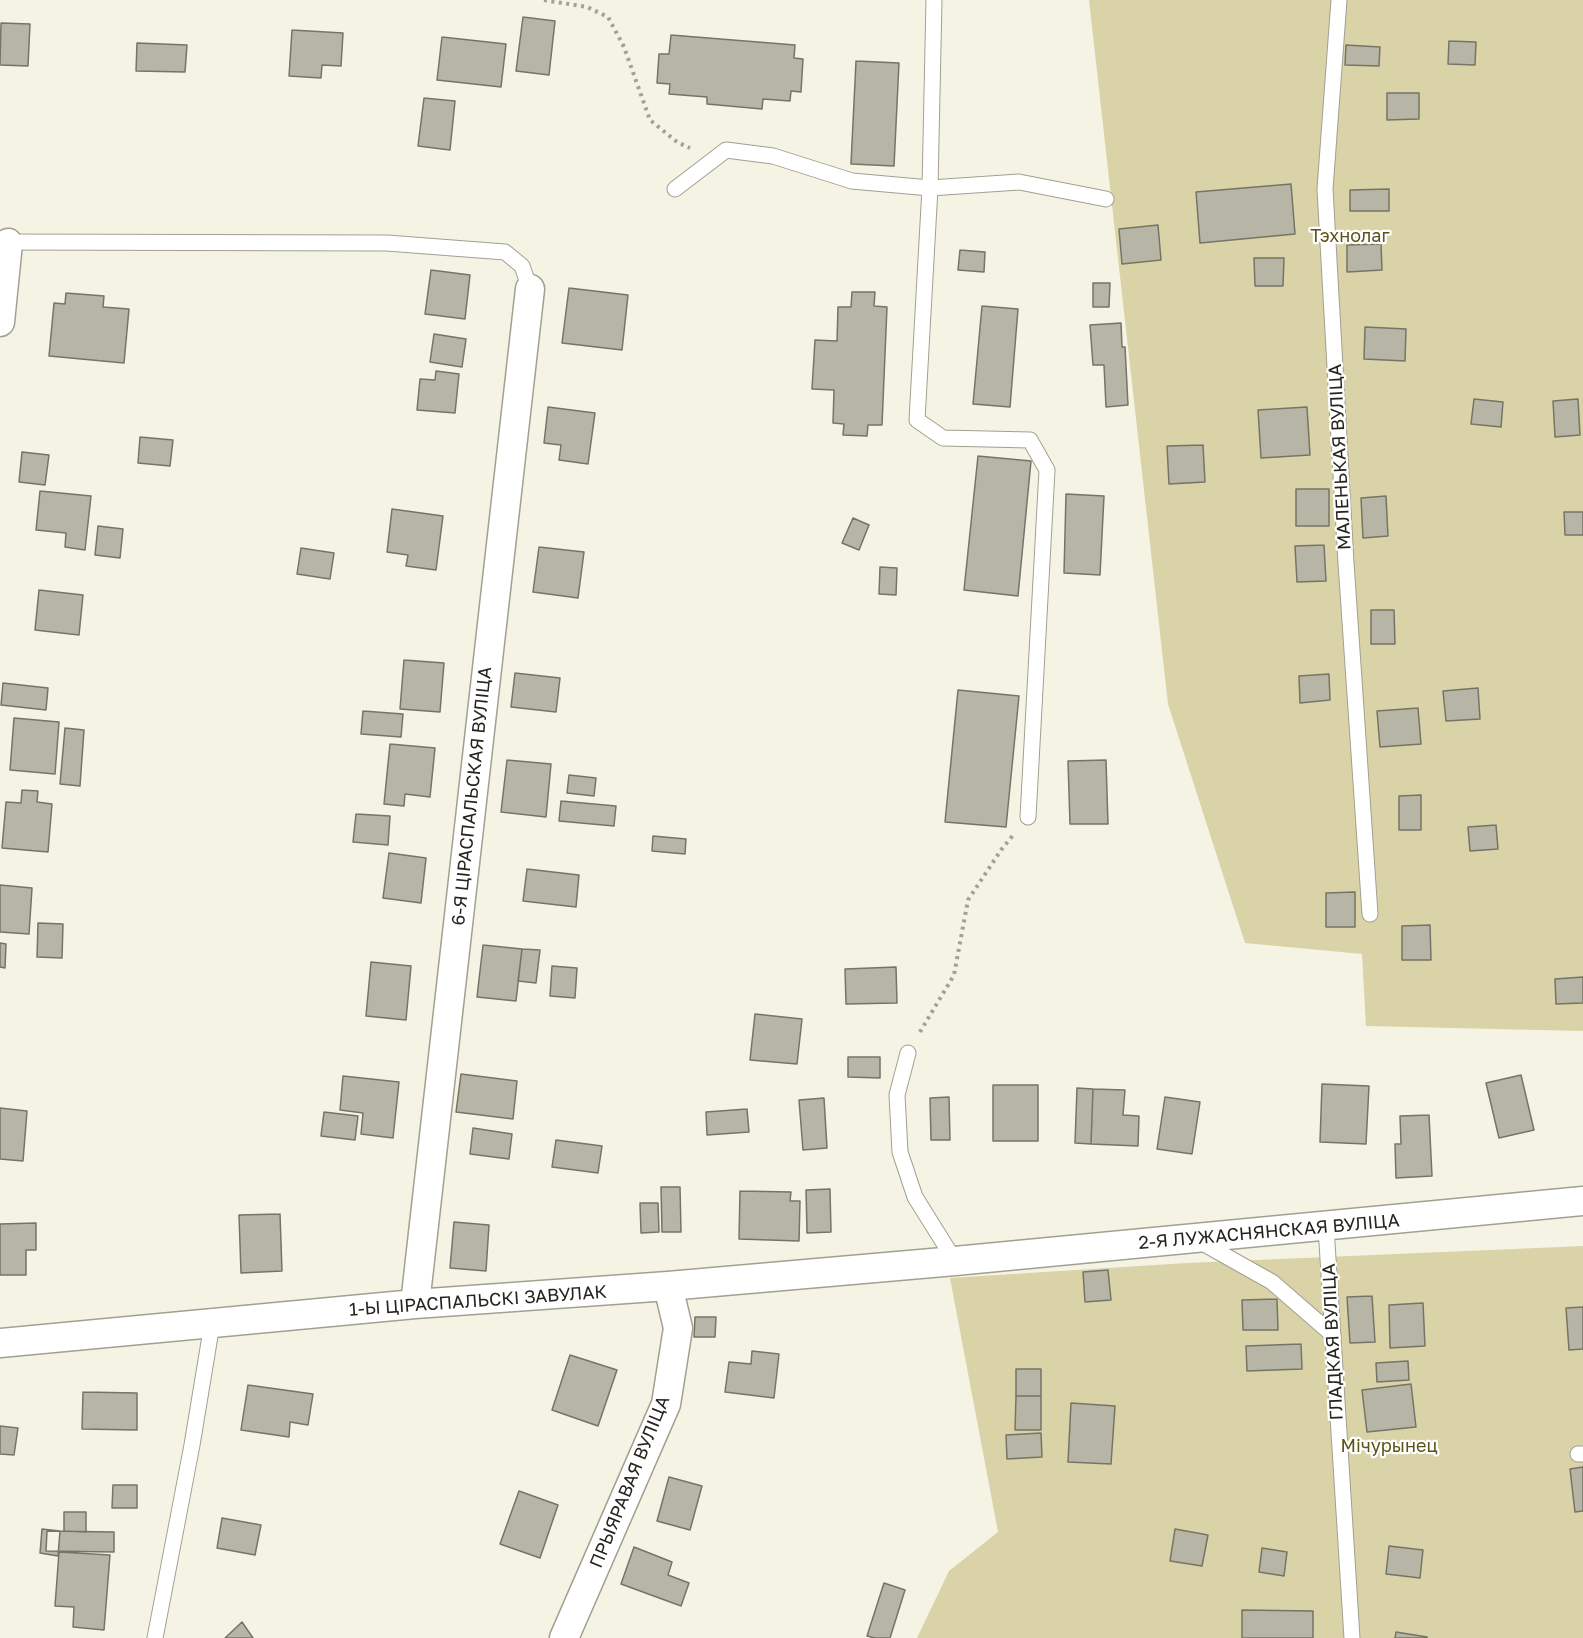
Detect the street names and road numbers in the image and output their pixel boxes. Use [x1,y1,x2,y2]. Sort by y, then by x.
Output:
street label: МАЛЕНЬКАЯ ВУЛІЦА [1324,363,1356,551]
street label: 6-Я ЦІРАСПАЛЬСКАЯ ВУЛІЦА [448,666,496,926]
street label: 2-Я ЛУЖАСНЯНСКАЯ ВУЛІЦА [1138,1210,1400,1254]
street label: ГЛАДКАЯ ВУЛІЦА [1318,1263,1348,1421]
street label: 1-Ы ЦІРАСПАЛЬСКІ ЗАВУЛАК [348,1281,608,1321]
street label: ПРЫЯРАВАЯ ВУЛІЦА [586,1393,674,1571]

